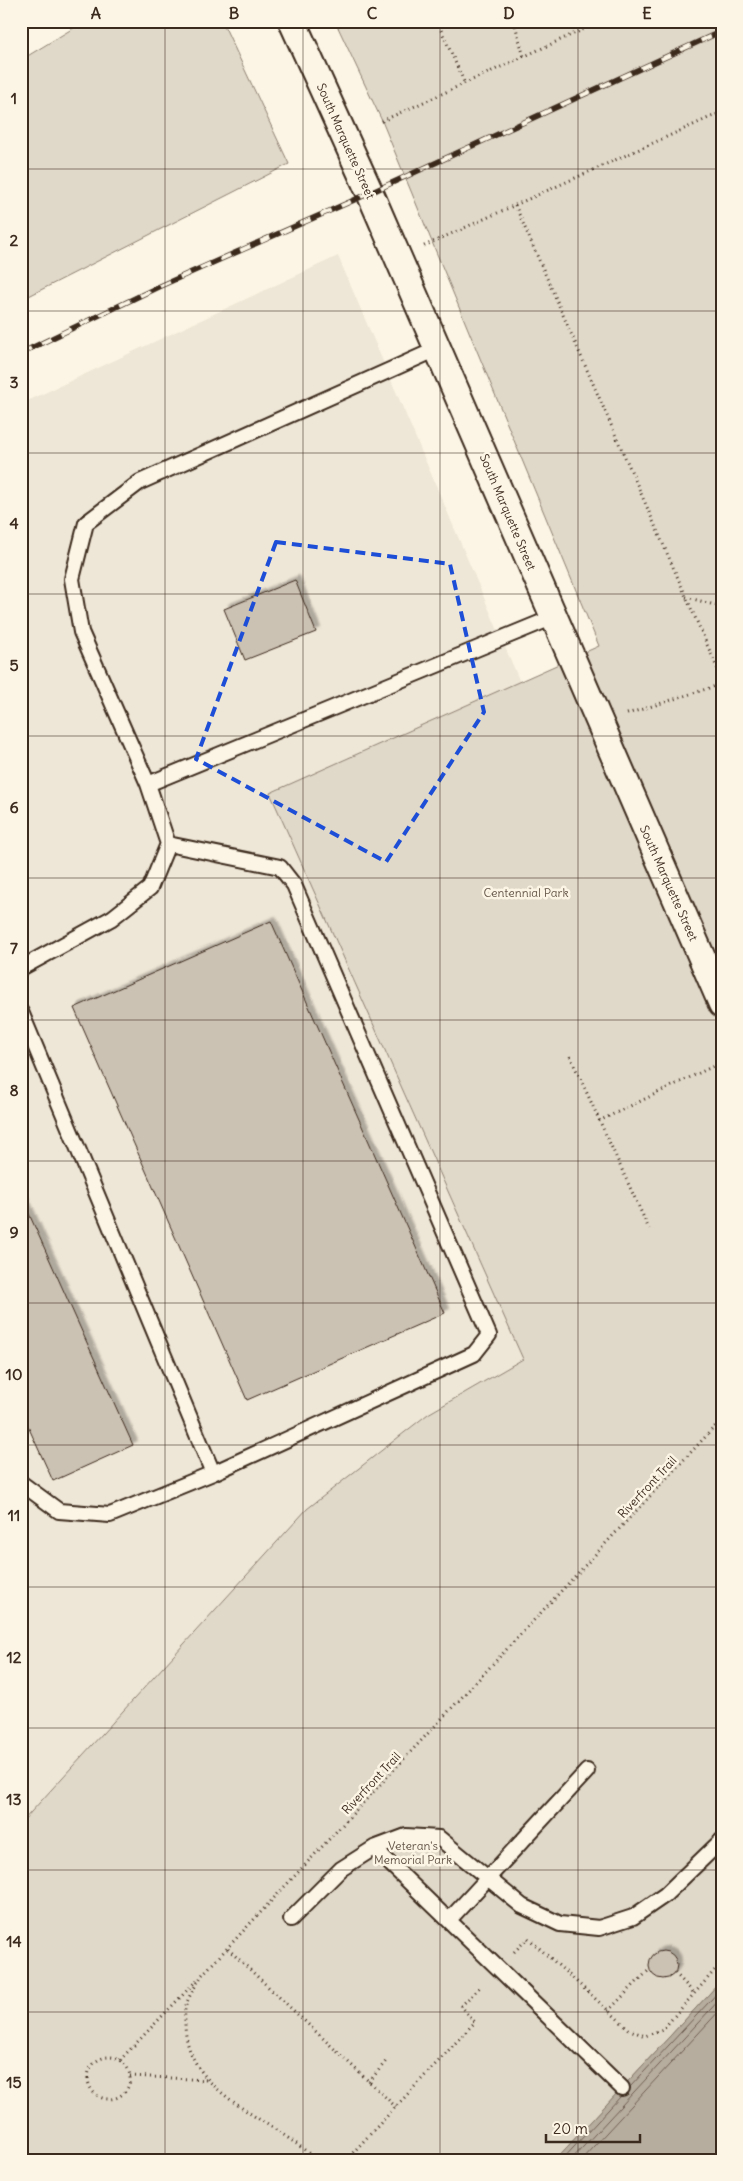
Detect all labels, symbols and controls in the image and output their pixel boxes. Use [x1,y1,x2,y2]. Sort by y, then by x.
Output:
text: A [91,3,101,23]
text: B [229,3,240,23]
text: C [367,3,378,23]
text: D [503,3,515,23]
text: E [642,3,652,23]
street label: South Marquette Street [314,81,378,201]
text: 1 [11,88,17,108]
text: 2 [10,230,19,250]
text: 3 [9,372,19,392]
street label: South Marquette Street [477,452,539,572]
text: 4 [9,513,19,533]
text: 5 [9,655,19,675]
text: 6 [9,797,19,817]
street label: South Marquette Street [637,823,701,943]
park label: Centennial Park [483,885,569,900]
text: 7 [10,938,18,958]
text: 8 [9,1080,19,1100]
text: 9 [9,1222,19,1242]
text: 10 [6,1364,22,1384]
street label: Riverfront Trail [615,1453,679,1521]
text: 11 [8,1505,20,1525]
text: 12 [6,1647,22,1667]
street label: Riverfront Trail [339,1749,403,1817]
text: 13 [6,1789,22,1809]
park label: Veteran's Memorial Park [374,1838,452,1867]
text: 14 [6,1931,22,1951]
text: 15 [6,2072,22,2092]
scale bar [546,2111,639,2143]
text: 20 m [553,2119,588,2138]

